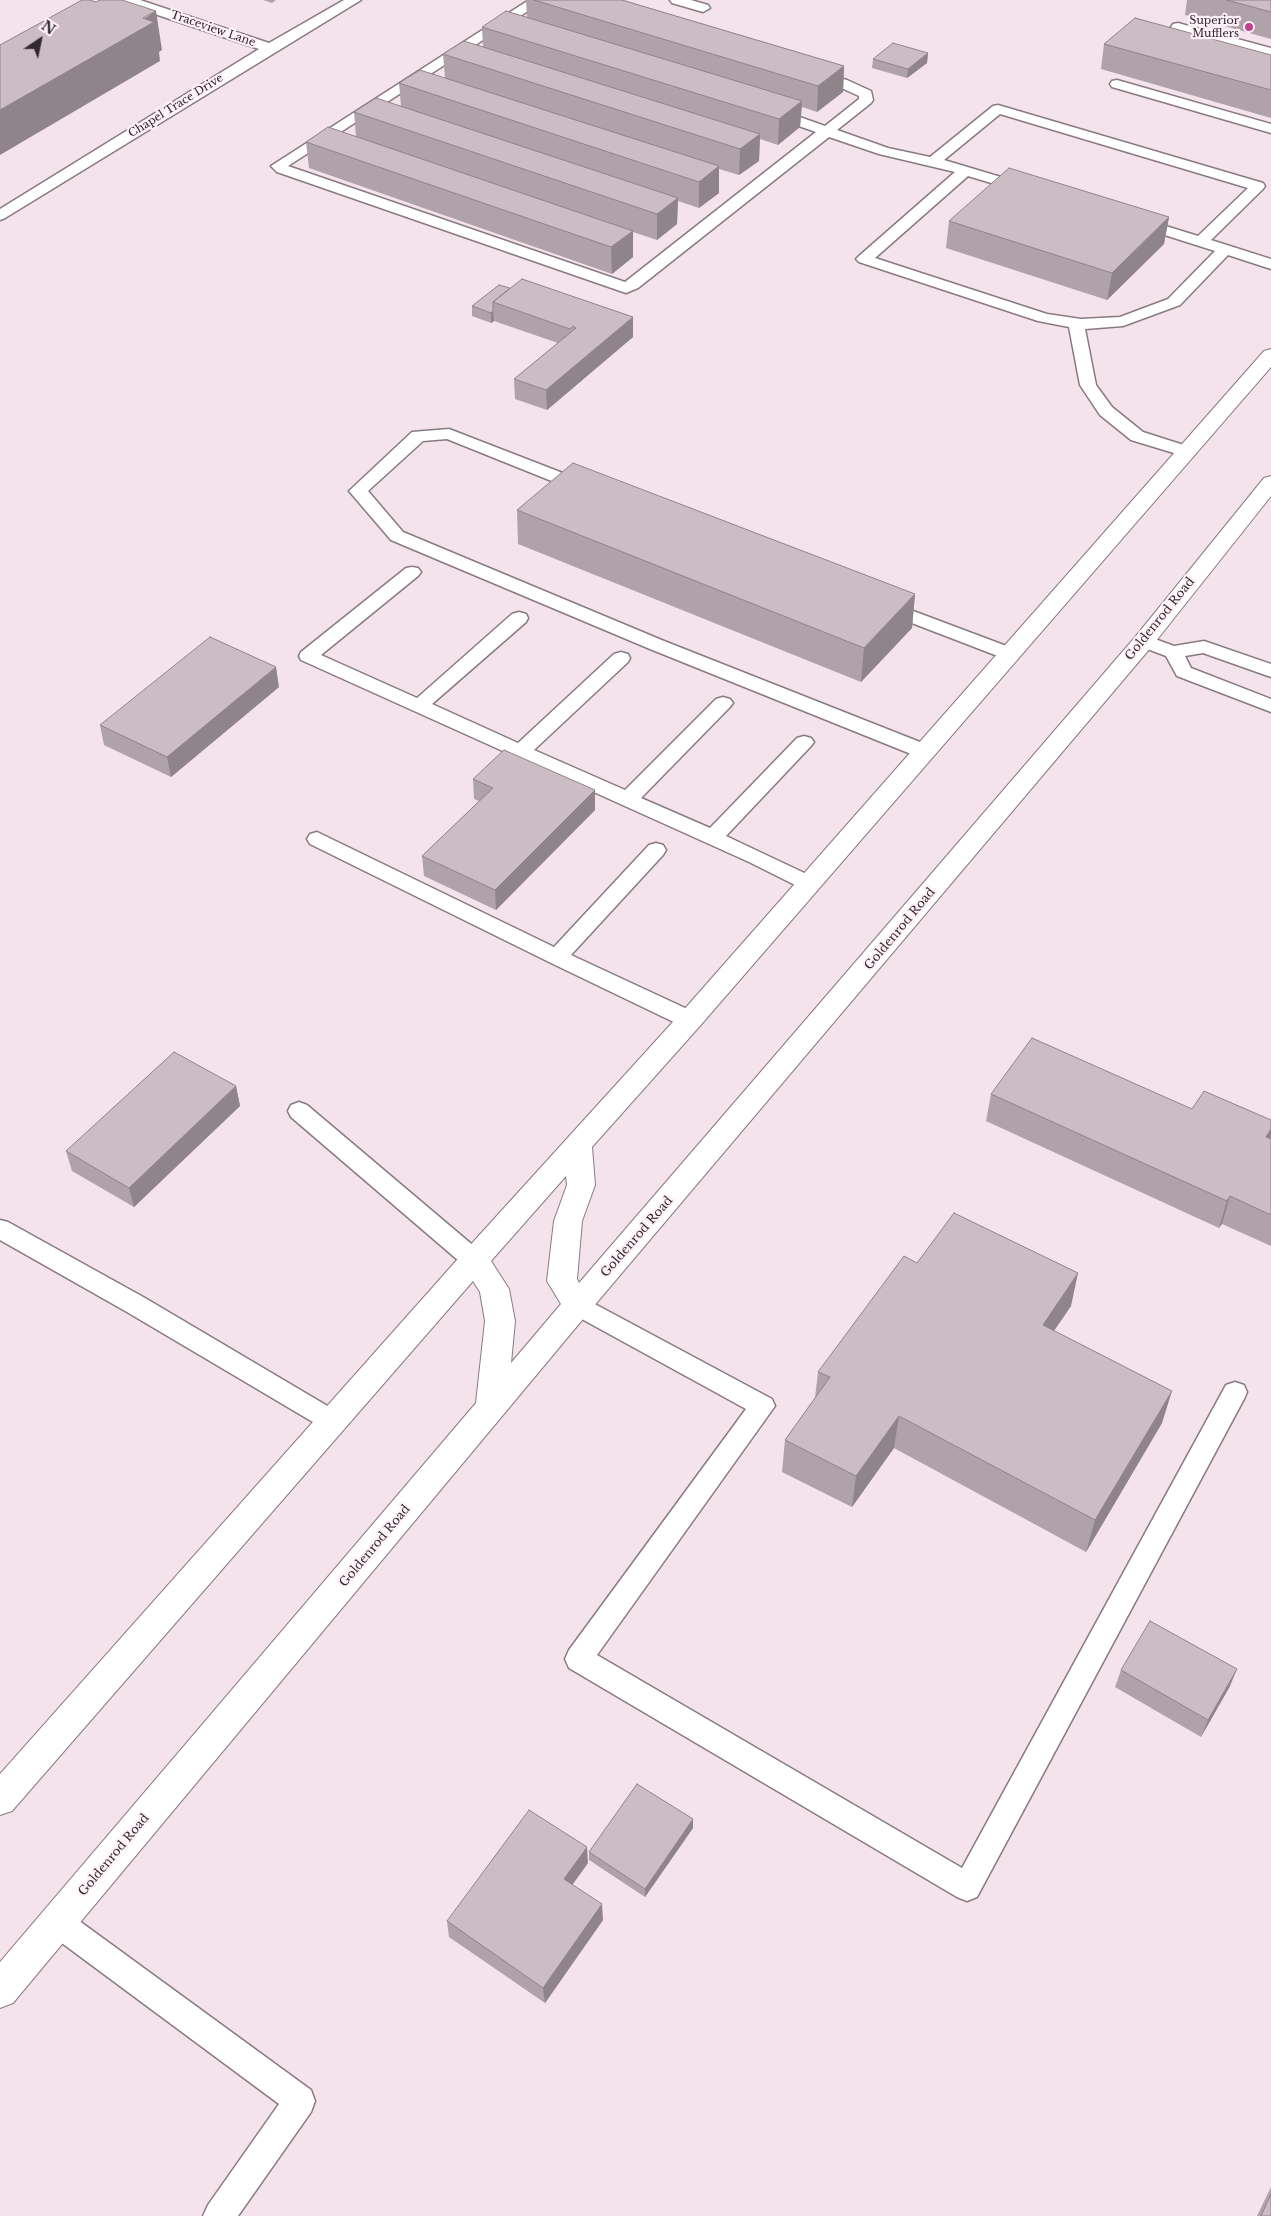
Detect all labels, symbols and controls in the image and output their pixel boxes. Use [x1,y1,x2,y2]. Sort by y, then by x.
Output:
street label: Traceview Lane [169,8,257,50]
place label: Superior Mufflers [1189,14,1239,40]
north arrow [15,15,65,65]
text: N [38,16,59,39]
marker: Superior Mufflers [1243,21,1255,33]
street label: Chapel Trace Drive [126,71,226,141]
street label: Goldenrod Road [1122,575,1198,663]
street label: Goldenrod Road [862,885,938,973]
street label: Goldenrod Road [598,1194,676,1280]
street label: Goldenrod Road [337,1502,413,1590]
street label: Goldenrod Road [76,1811,152,1899]

